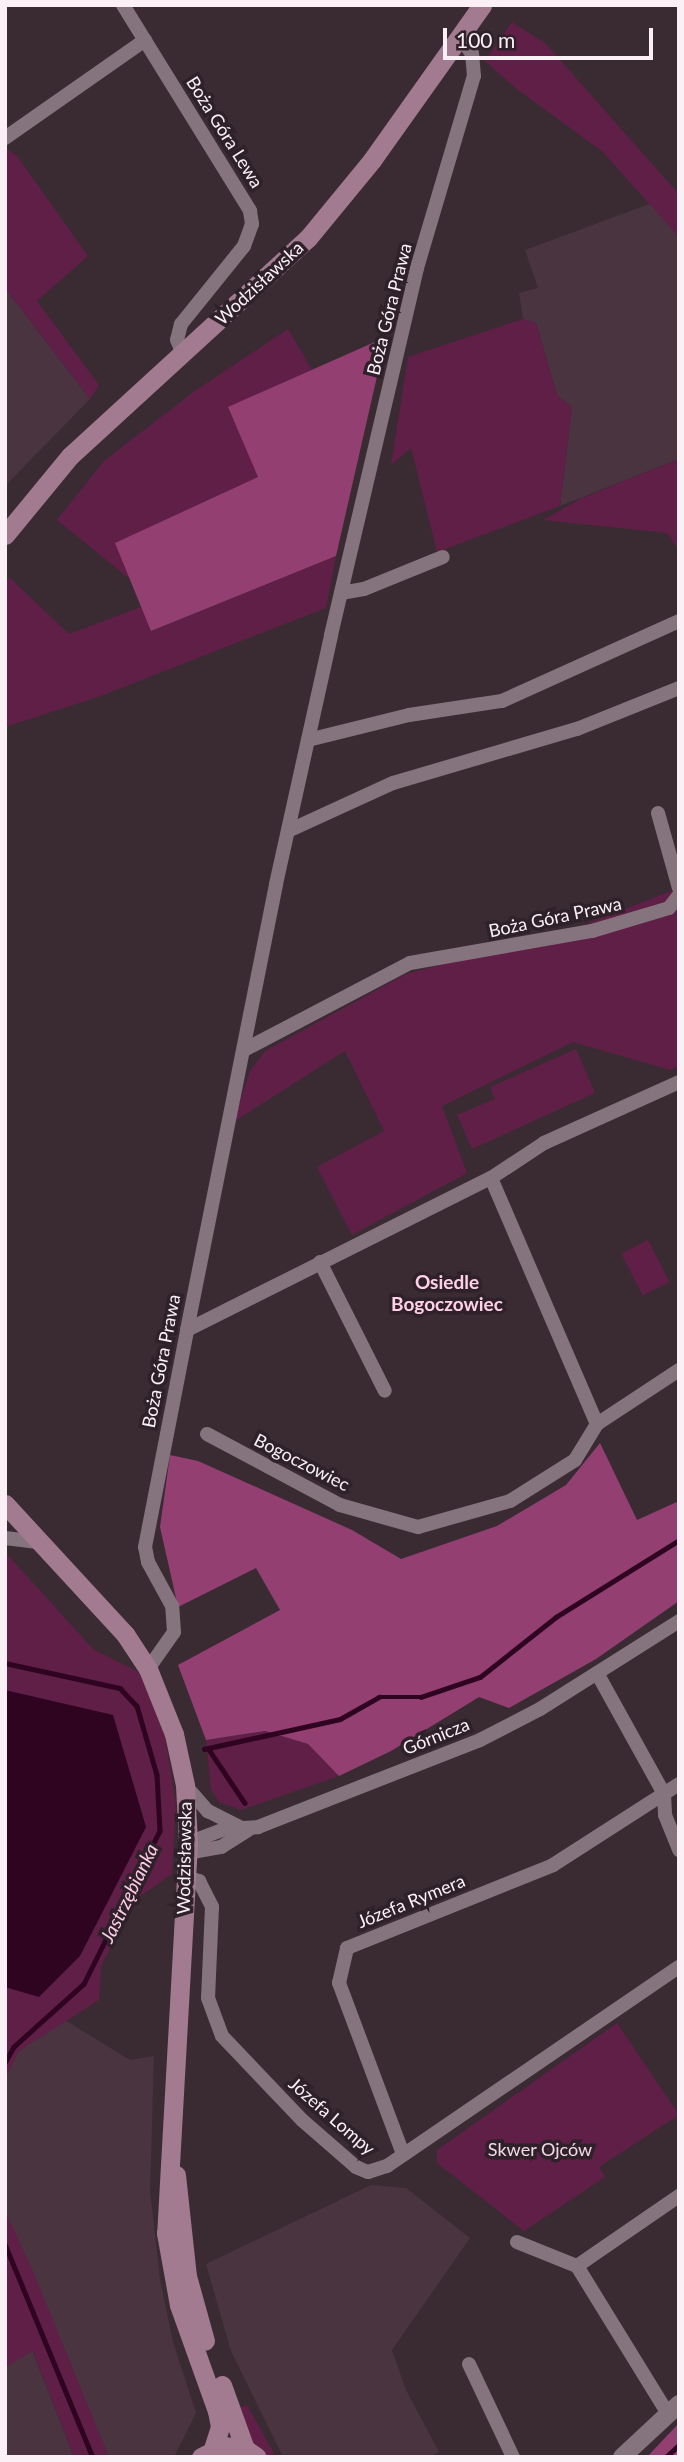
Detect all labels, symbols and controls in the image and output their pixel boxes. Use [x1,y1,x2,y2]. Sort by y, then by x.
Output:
scale bar [446,14,656,58]
text: 100 m [456,27,515,52]
street label: Boża Góra Lewa [182,72,268,192]
street label: Wodzisławska [210,237,308,329]
street label: Boża Góra Prawa [362,241,416,377]
street label: Boża Góra Prawa [487,892,623,942]
district label: Osiedle Bogoczowiec [391,1271,503,1315]
street label: Boża Góra Prawa [137,1293,185,1429]
street label: Bogoczowiec [251,1429,353,1495]
street label: Górnicza [400,1713,472,1759]
street label: Wodzisławska [172,1802,196,1914]
water label: Jastrzębianka [95,1840,163,1946]
street label: Józefa Rymera [354,1870,468,1932]
street label: Józefa Lompy [284,2073,380,2159]
park label: Skwer Ojców [488,2138,592,2160]

